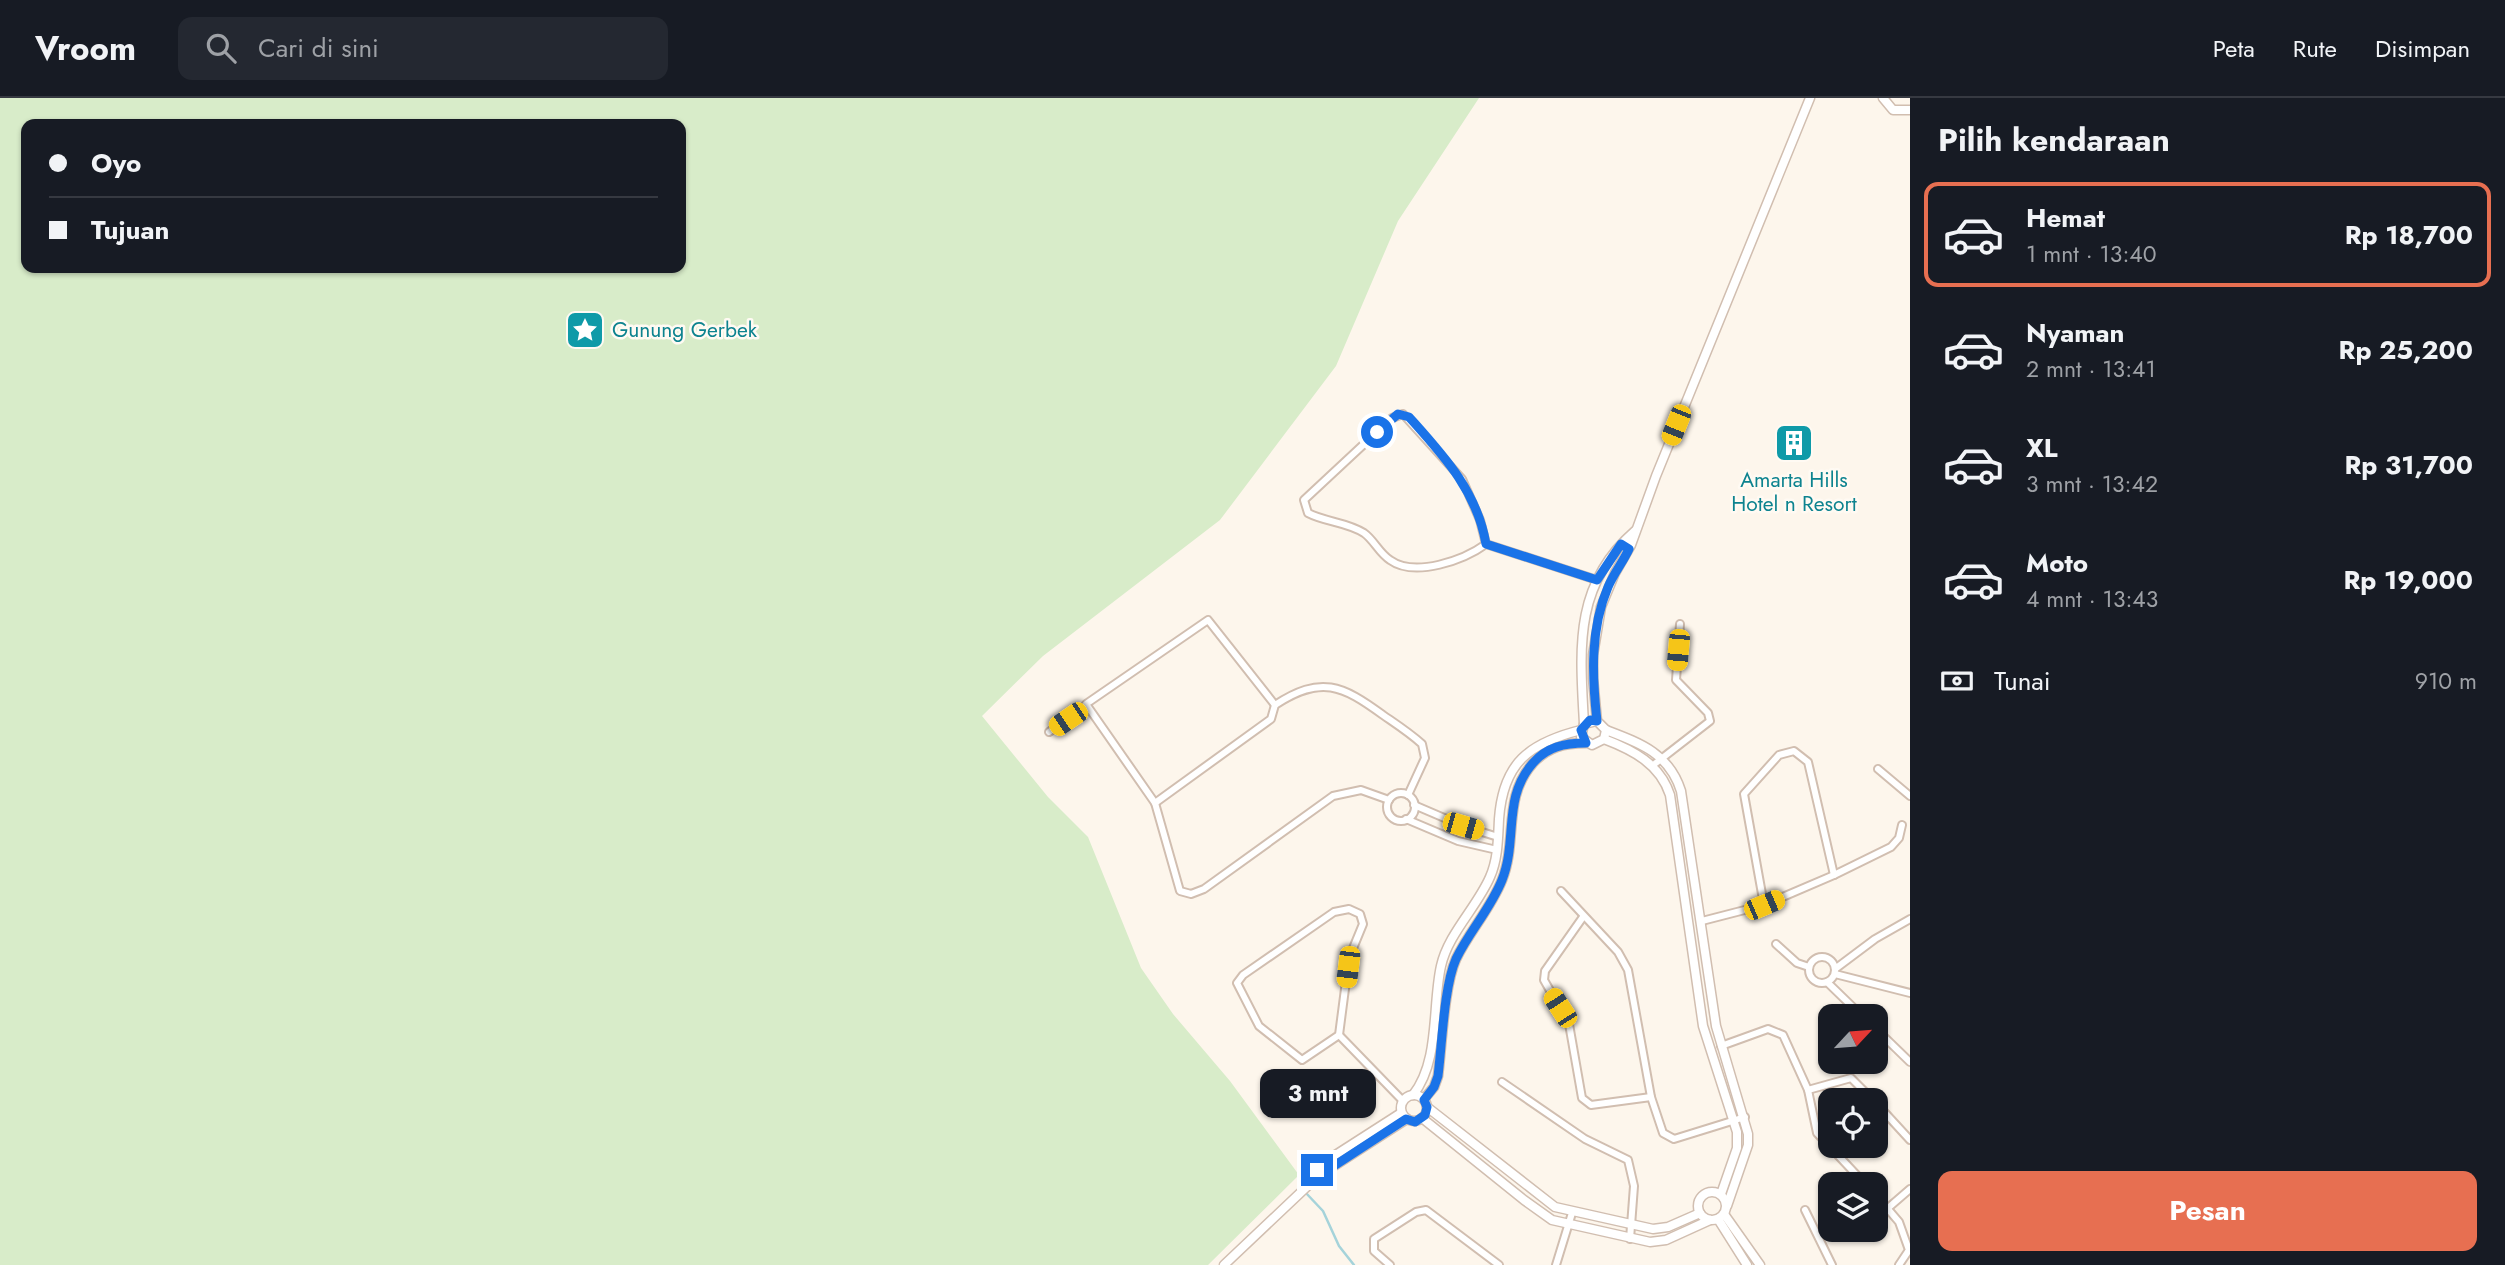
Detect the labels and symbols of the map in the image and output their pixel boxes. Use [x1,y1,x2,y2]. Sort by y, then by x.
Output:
place icon: Gunung Gerbek [564,309,606,351]
place label: Gunung Gerbek [612,315,758,345]
car [1659,402,1694,448]
route start [1361,416,1393,448]
building icon: Amarta Hills Hotel n Resort [1773,422,1815,464]
place label: Amarta Hills Hotel n Resort [1731,465,1857,519]
car [1666,628,1691,672]
car [1045,699,1092,739]
car [1440,810,1487,842]
car [1741,887,1788,923]
car [1336,945,1361,989]
car [1540,985,1581,1031]
north arrow [1818,1004,1888,1074]
callout: 3 mnt [1259,1068,1375,1118]
route end [1301,1154,1333,1186]

